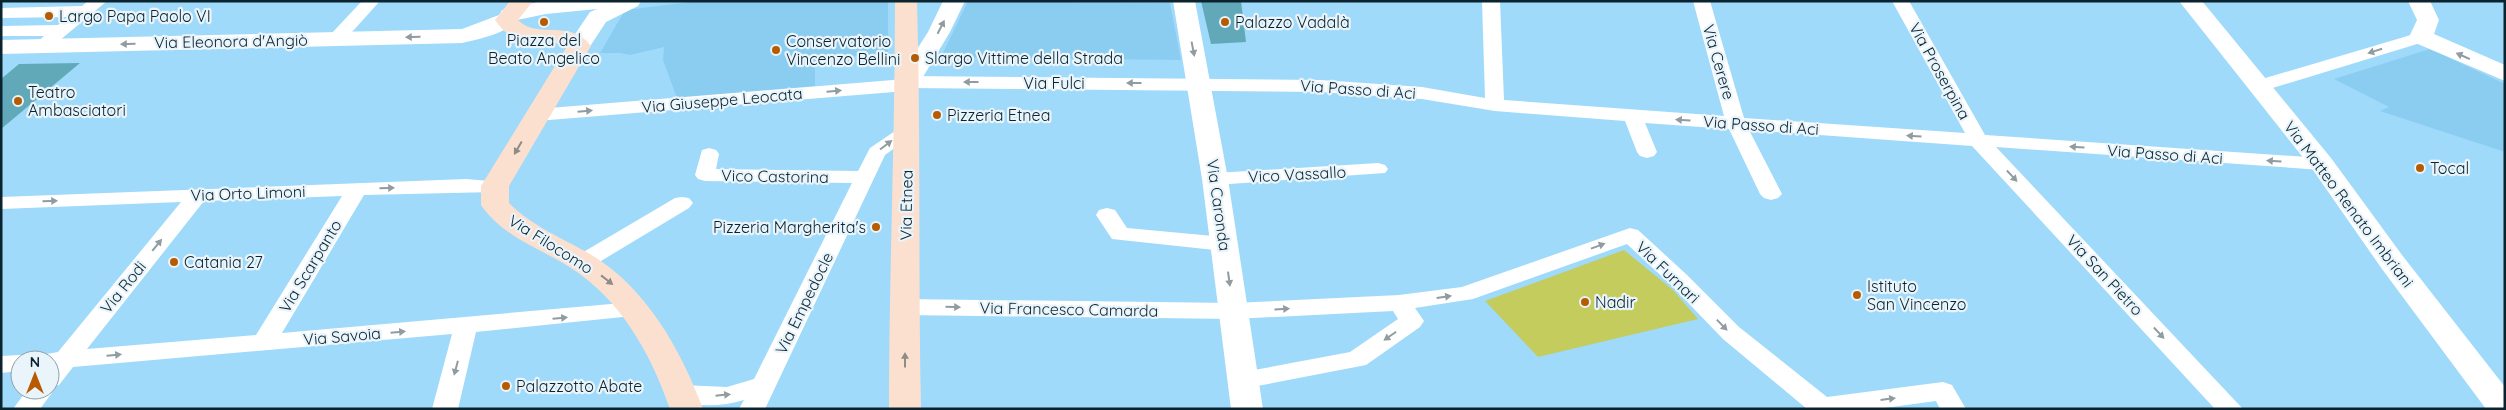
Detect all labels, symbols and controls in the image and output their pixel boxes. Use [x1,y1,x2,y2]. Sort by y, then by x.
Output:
place label: Largo Papa Paolo VI [59,6,211,26]
marker: Largo Papa Paolo VI [43,10,55,22]
place label: Palazzo Vadalà [1235,12,1350,32]
marker: Piazza del Beato Angelico [538,16,550,28]
marker: Palazzo Vadalà [1219,16,1231,28]
street label: Via Proserpina [1905,19,1975,123]
one-way arrow [937,20,945,35]
street label: Via Cerere [1699,22,1739,102]
street label: Via Eleonora d'Angiò [154,30,308,52]
place label: Piazza del Beato Angelico [488,30,600,68]
place label: Conservatorio Vincenzo Bellini [786,31,900,69]
one-way arrow [405,33,421,41]
one-way arrow [120,40,136,48]
one-way arrow [1190,42,1198,58]
marker: Conservatorio Vincenzo Bellini [770,44,782,56]
one-way arrow [2367,47,2382,55]
place label: Slargo Vittime della Strada [925,48,1123,68]
one-way arrow [2456,51,2470,59]
marker: Slargo Vittime della Strada [909,52,921,64]
street label: Via Fulci [1023,73,1085,93]
street label: Via Passo di Aci [1300,75,1416,103]
one-way arrow [963,78,979,86]
one-way arrow [1125,79,1141,87]
place label: Teatro Ambasciatori [28,82,126,120]
street label: Via Giuseppe Leocata [641,83,803,117]
one-way arrow [827,87,843,95]
marker: Teatro Ambasciatori [12,95,24,107]
place label: Pizzeria Etnea [947,105,1050,125]
one-way arrow [577,107,593,115]
marker: Pizzeria Etnea [931,109,943,121]
street label: Via Passo di Aci [1703,111,1819,139]
one-way arrow [1674,115,1690,123]
street label: Via Matteo Renato Imbriani [2280,117,2418,291]
one-way arrow [1906,132,1922,140]
one-way arrow [879,140,893,150]
street label: Via Passo di Aci [2107,140,2223,168]
one-way arrow [513,141,522,154]
one-way arrow [2068,143,2084,151]
one-way arrow [2265,157,2281,165]
street label: Via Caronda [1203,158,1235,252]
place label: Tocal [2430,158,2469,178]
street label: Vico Vassallo [1247,161,1347,187]
marker: Tocal [2414,162,2426,174]
street label: Vico Castorina [721,165,829,187]
street label: Via Etnea [895,169,917,241]
one-way arrow [2006,170,2018,182]
street label: Via Orto Limoni [190,181,306,205]
one-way arrow [379,184,395,192]
one-way arrow [42,197,58,205]
street label: Via Filocomo [505,210,597,278]
street label: Via Scarpanto [274,216,346,316]
place label: Pizzeria Margherita's [713,217,866,237]
marker: Pizzeria Margherita's [870,221,882,233]
street label: Via San Pietro [2062,230,2148,320]
street label: Via Furnari [1632,237,1704,307]
one-way arrow [151,239,162,252]
one-way arrow [1591,242,1606,249]
street label: Via Empedocle [771,249,837,357]
place label: Catania 27 [184,252,263,272]
marker: Catania 27 [168,256,180,268]
street label: Via Rodi [96,257,150,317]
one-way arrow [1225,271,1233,287]
one-way arrow [600,275,613,286]
place label: Istituto San Vincenzo [1867,276,1966,314]
marker: Istituto San Vincenzo [1851,289,1863,301]
place label: Nadir [1595,292,1636,312]
one-way arrow [1437,293,1453,301]
marker: Nadir [1579,296,1591,308]
street label: Via Francesco Camarda [979,297,1159,321]
one-way arrow [945,303,961,311]
one-way arrow [1275,304,1291,312]
one-way arrow [552,314,568,322]
one-way arrow [1716,319,1728,331]
street label: Via Savoia [302,323,382,349]
one-way arrow [390,327,406,335]
one-way arrow [2153,327,2165,339]
one-way arrow [1383,331,1397,341]
north arrow [10,350,60,400]
one-way arrow [106,351,122,359]
one-way arrow [901,352,909,368]
text: N [30,353,40,371]
one-way arrow [452,360,460,375]
place label: Palazzotto Abate [516,376,642,396]
marker: Palazzotto Abate [500,380,512,392]
one-way arrow [716,391,732,399]
one-way arrow [1880,395,1896,403]

